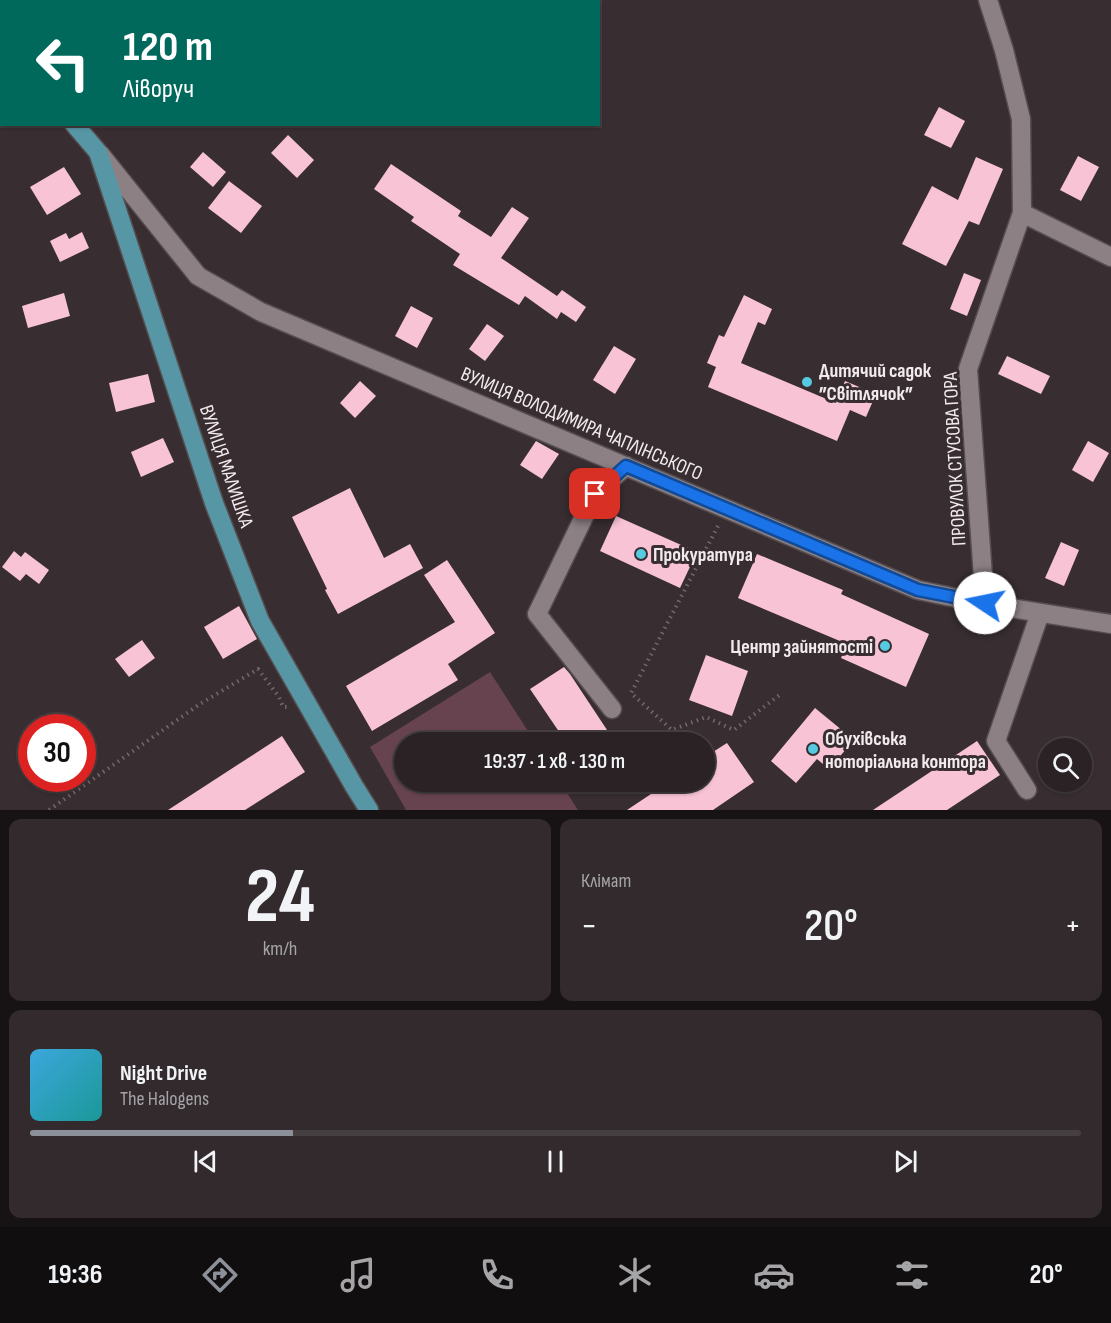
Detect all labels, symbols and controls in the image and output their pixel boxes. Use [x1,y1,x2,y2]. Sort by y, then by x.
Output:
text: 120 m [123,22,213,73]
icon: left [24,24,102,102]
text: Ліворуч [123,73,194,105]
place label: Дитячий садок ”Світлячок” [819,359,932,406]
street label: ВУЛИЦЯ ВОЛОДИМИРА ЧАПЛІНСЬКОГО [457,362,706,486]
street label: ПРОВУЛОК СТУСОВА ГОРА [938,371,972,547]
marker: Дитячий садок ”Світлячок” [800,375,814,389]
street label: ВУЛИЦЯ МАЛИШКА [194,402,258,531]
pin [569,468,620,519]
icon: arrive [578,477,611,510]
place label: Прокуратура [653,543,753,567]
marker: Прокуратура [634,547,648,561]
position arrow [953,571,1017,635]
place label: Центр зайнятості [730,635,873,659]
marker: Центр зайнятості [878,639,892,653]
speed limit sign: 30 [18,714,96,792]
place label: Обухівська ноторіальна контора [825,727,986,774]
map controls [1038,738,1092,792]
button: search [1038,738,1092,792]
marker: Обухівська ноторіальна контора [806,742,820,756]
text: 19:37 · 1 хв · 130 m [484,748,625,775]
text: 24 [245,851,315,944]
text: Клімат [581,869,631,893]
text: 20° [804,899,858,954]
text: − [581,906,597,946]
text: + [1065,906,1081,946]
text: km/h [263,937,297,961]
text: Night Drive [120,1060,207,1087]
text: The Halogens [120,1087,209,1111]
icon: previous [189,1145,222,1178]
icon: pause [539,1145,572,1178]
icon: next [889,1145,922,1178]
icon: directions [199,1254,241,1296]
icon: music [337,1254,379,1296]
icon: phone [476,1254,518,1296]
icon: climate [614,1254,656,1296]
icon: car [753,1254,795,1296]
icon: filters [891,1254,933,1296]
text: 19:36 [48,1259,102,1291]
text: 20° [1030,1259,1063,1291]

